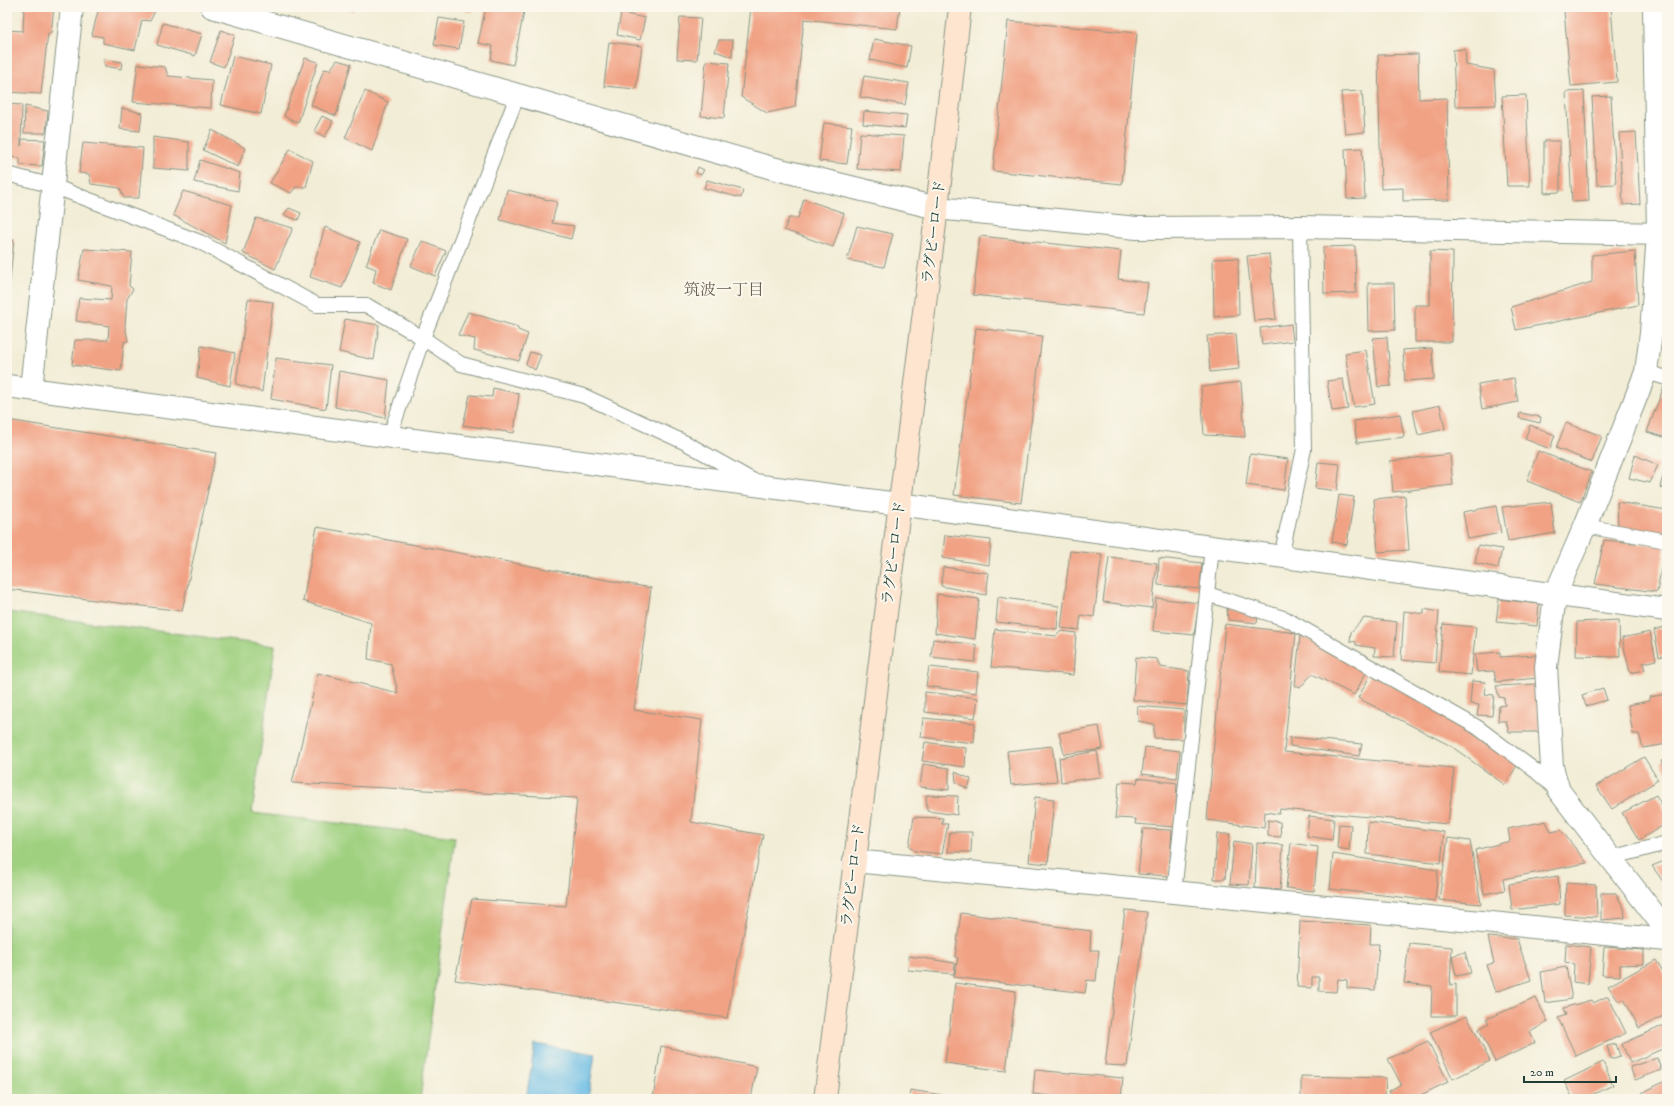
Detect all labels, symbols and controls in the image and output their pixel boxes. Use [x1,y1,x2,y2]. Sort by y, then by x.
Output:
street label: ラグビーロード [918,179,950,285]
district label: 筑波一丁目 [684,280,764,300]
street label: ラグビーロード [878,500,910,606]
street label: ラグビーロード [837,822,869,928]
scale bar [1524,1058,1616,1084]
text: 20 m [1530,1065,1554,1080]

